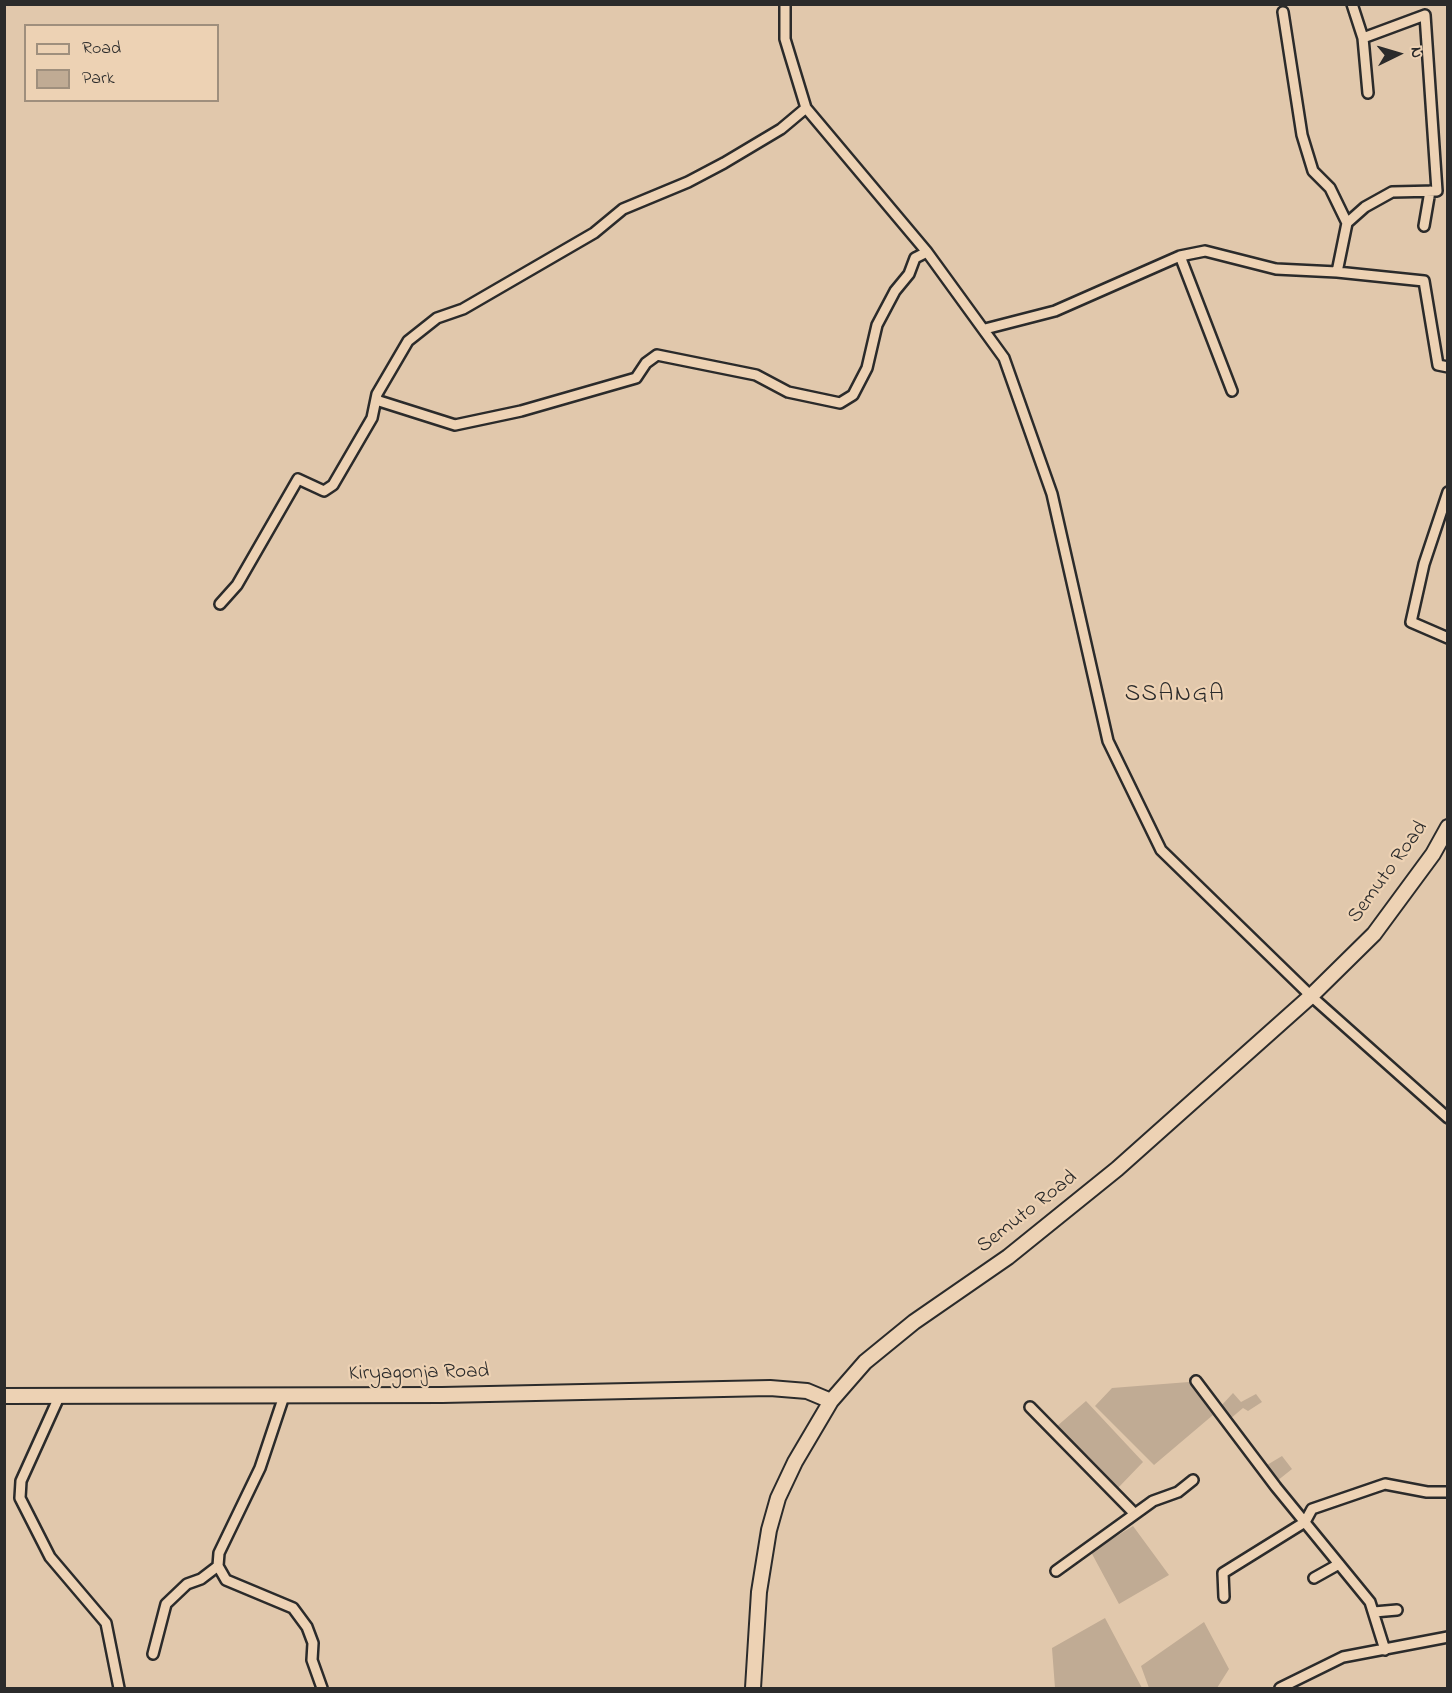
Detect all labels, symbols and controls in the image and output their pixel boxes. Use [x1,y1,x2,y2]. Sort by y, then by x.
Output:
legend [24,24,219,102]
north arrow [1368,24,1428,84]
text: Road [82,36,121,62]
text: N [1404,46,1428,59]
text: Park [82,66,115,92]
district label: SSANGA [1125,682,1225,710]
street label: Semuto Road [1344,817,1434,929]
street label: Semuto Road [973,1166,1083,1260]
street label: Kiryagonja Road [348,1360,490,1388]

